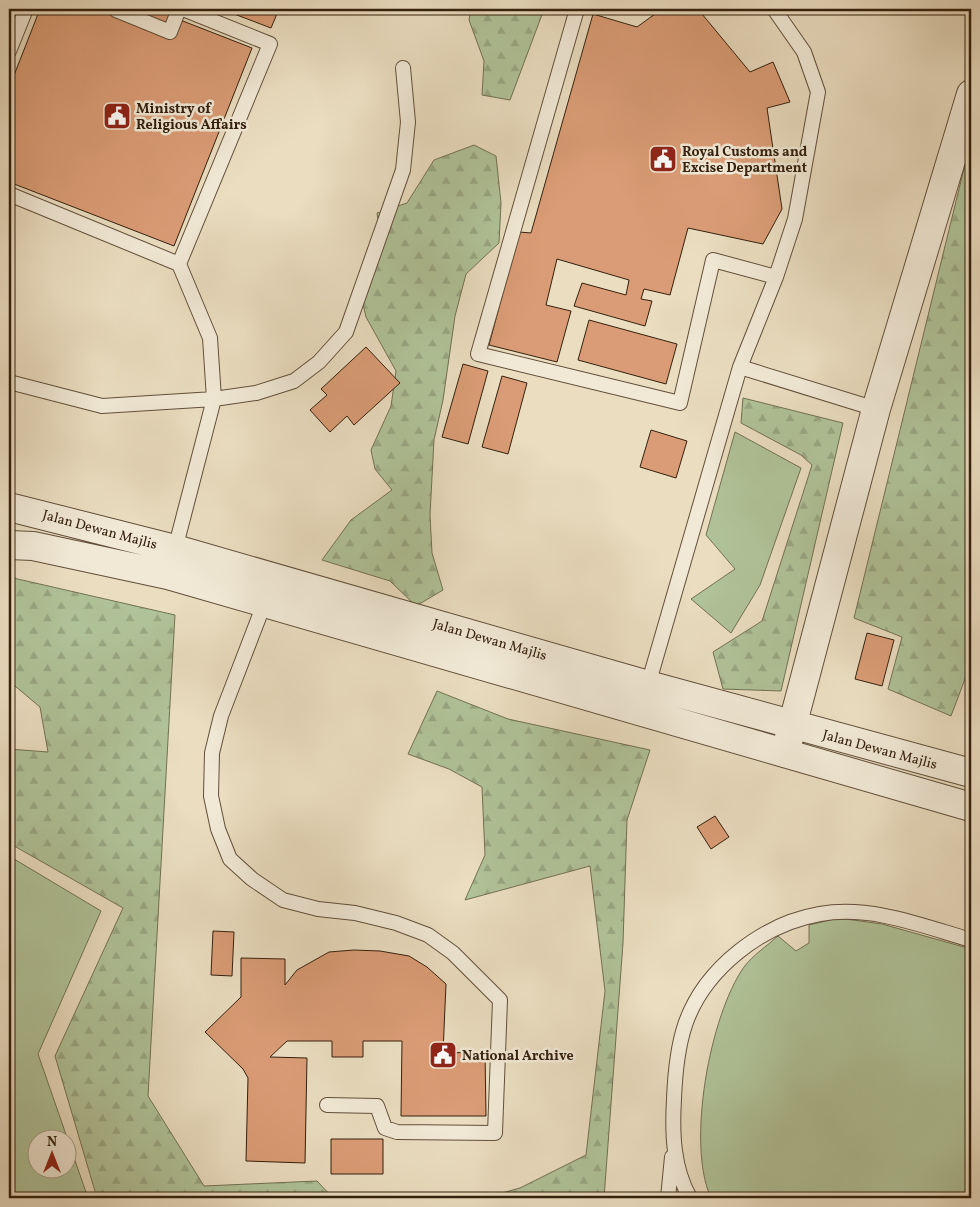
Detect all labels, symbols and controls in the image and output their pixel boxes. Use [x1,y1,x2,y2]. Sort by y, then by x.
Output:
place label: Ministry of Religious Affairs [136,100,247,135]
public building icon: Ministry of Religious Affairs [102,101,132,131]
place label: Royal Customs and Excise Department [682,143,808,178]
public building icon: Royal Customs and Excise Department [648,144,678,174]
street label: Jalan Dewan Majlis [40,506,159,555]
street label: Jalan Dewan Majlis [430,615,549,666]
street label: Jalan Dewan Majlis [820,726,939,775]
public building icon: National Archive [428,1040,458,1070]
place label: National Archive [462,1047,574,1066]
north arrow [28,1130,78,1180]
text: N [47,1133,57,1152]

